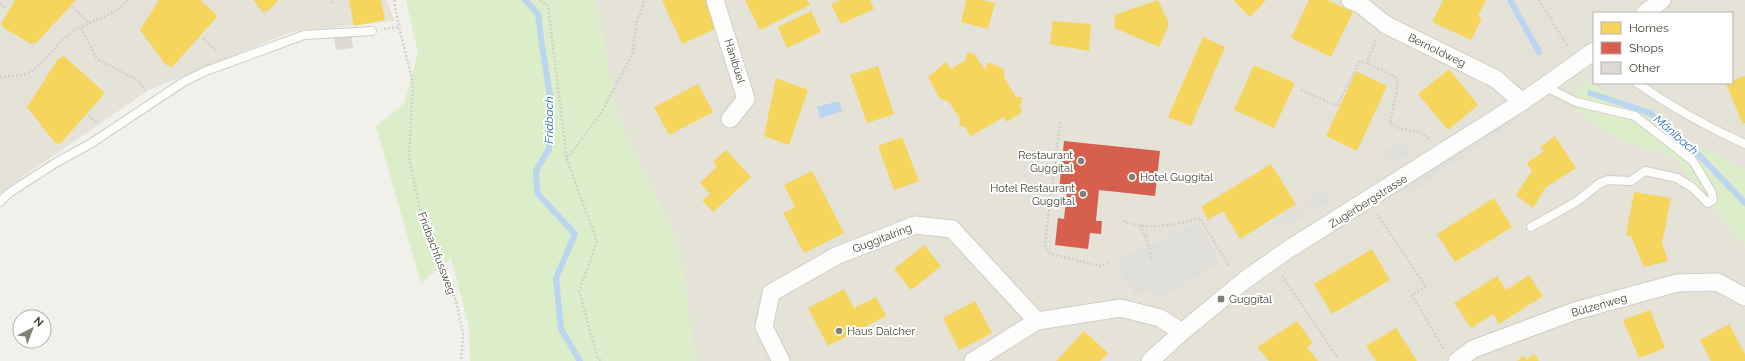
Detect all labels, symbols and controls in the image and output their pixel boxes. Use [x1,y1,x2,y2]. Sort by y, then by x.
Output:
legend [1593,12,1733,84]
text: Homes [1629,21,1669,35]
street label: Bernoldweg [1406,31,1468,70]
street label: Hänibüel [722,37,747,85]
text: Shops [1629,41,1664,55]
text: Other [1629,61,1661,75]
water label: Fridbach [542,96,556,144]
water label: Mänibach [1651,112,1701,158]
place label: Restaurant Guggital [1018,149,1073,175]
marker: Restaurant Guggital [1076,156,1086,166]
place label: Hotel Guggital [1140,171,1213,184]
marker: Hotel Guggital [1127,172,1137,182]
street label: Zugerbergstrasse [1327,172,1410,231]
place label: Hotel Restaurant Guggital [990,182,1075,208]
marker: Hotel Restaurant Guggital [1078,189,1088,199]
street label: Fridbachfussweg [415,210,458,296]
street label: Guggitalring [851,221,914,256]
street label: Bützenweg [1570,291,1629,320]
place label: Guggital [1229,293,1272,306]
marker: Guggital [1216,294,1226,304]
north arrow [12,309,52,349]
text: N [31,314,46,330]
place label: Haus Dalcher [847,325,915,338]
marker: Haus Dalcher [834,326,844,336]

